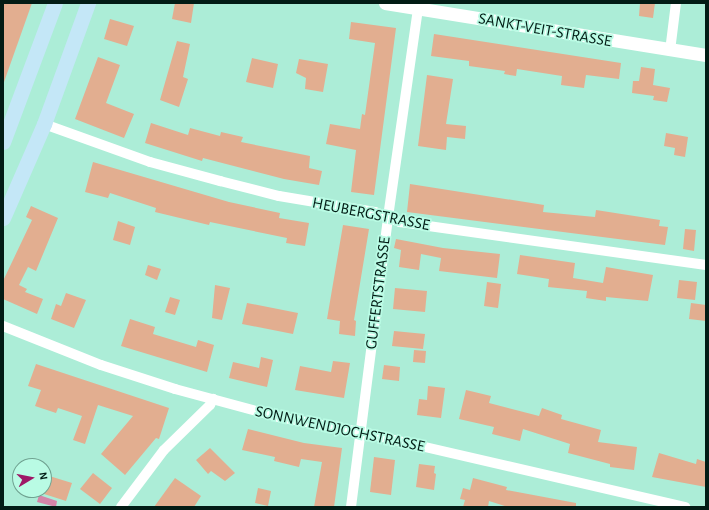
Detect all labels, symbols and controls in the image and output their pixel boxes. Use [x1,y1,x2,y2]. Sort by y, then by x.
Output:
street label: SANKT-VEIT-STRASSE [477,9,613,51]
street label: HEUBERGSTRASSE [311,193,431,235]
street label: GUFFERTSTRASSE [362,236,394,350]
street label: SONNWENDJOCHSTRASSE [254,402,426,456]
north arrow [12,458,52,498]
text: N [37,471,49,481]

